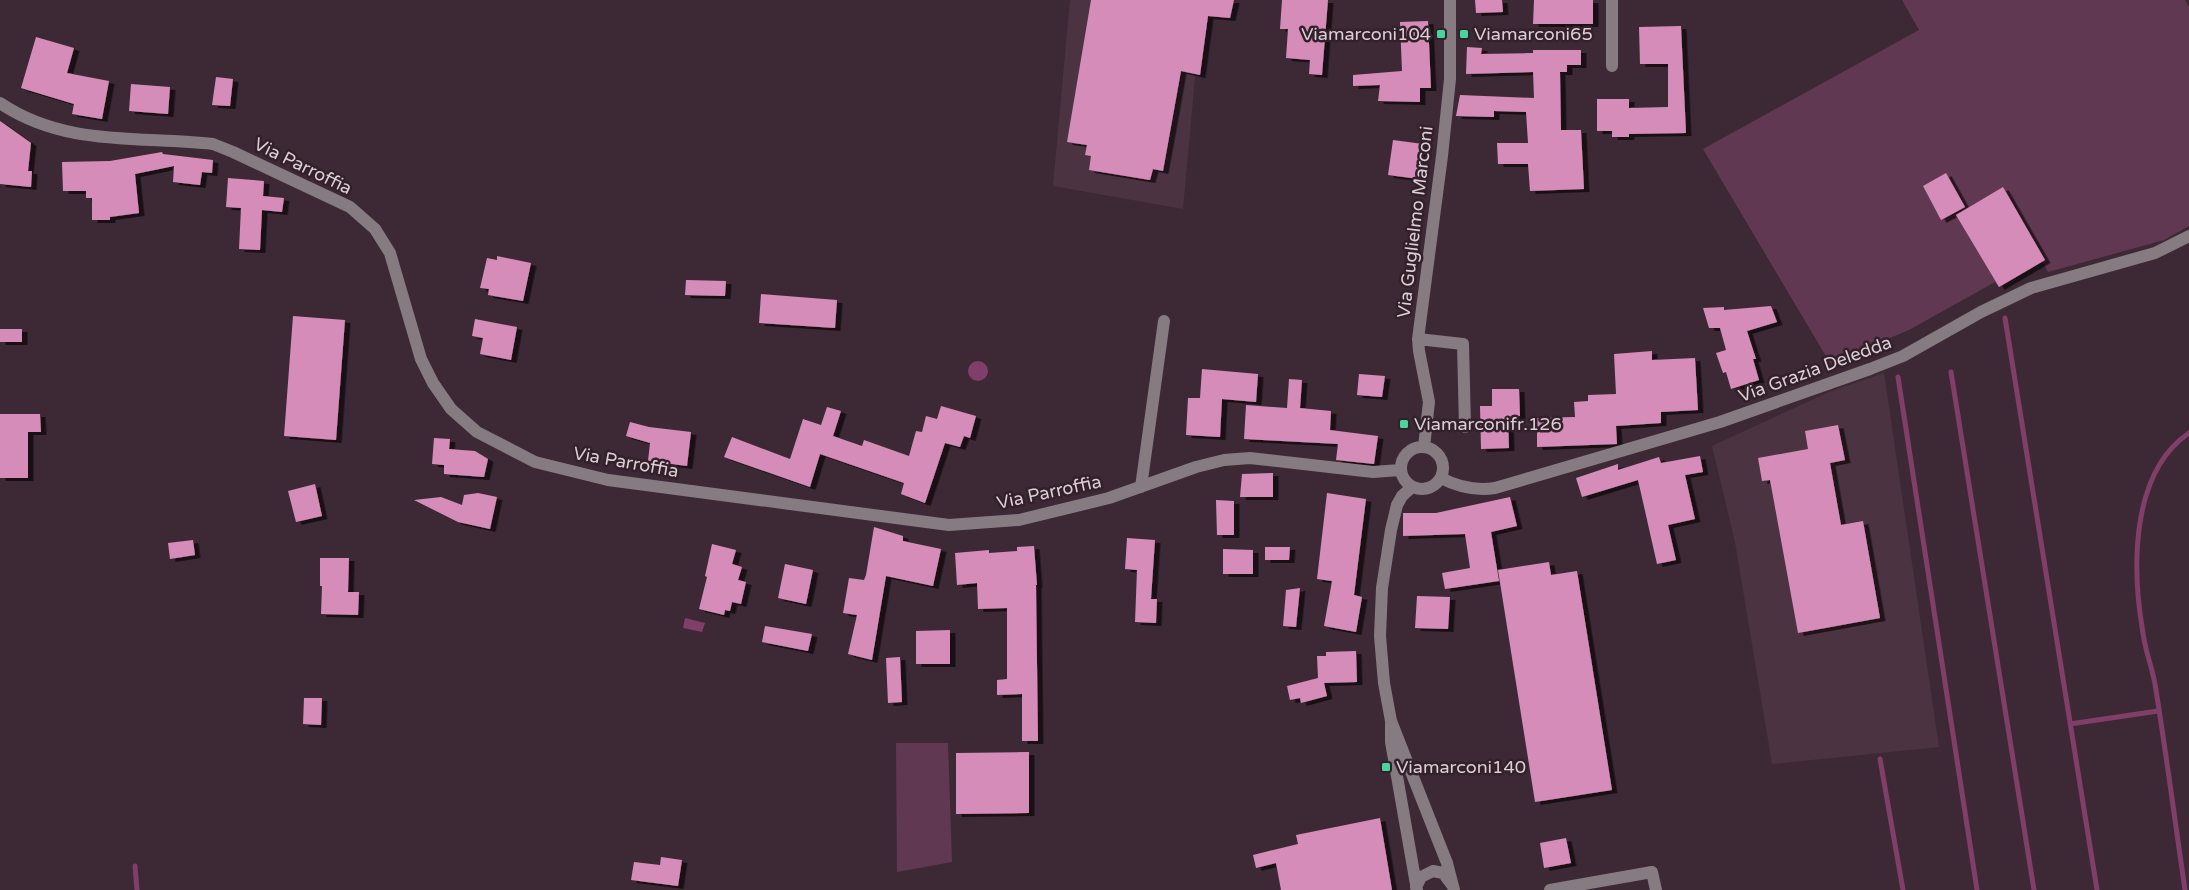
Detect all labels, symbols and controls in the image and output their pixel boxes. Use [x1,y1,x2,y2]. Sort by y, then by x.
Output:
place label: Viamarconi104 [1301,23,1431,45]
place label: Viamarconi65 [1474,23,1593,45]
marker: Viamarconi104 [1435,28,1447,40]
marker: Viamarconi65 [1458,28,1470,40]
street label: Via Guglielmo Marconi [1392,125,1438,319]
street label: Via Parroffia [250,133,356,199]
street label: Via Grazia Deledda [1735,331,1895,407]
place label: Viamarconifr.126 [1414,413,1562,435]
marker: Viamarconifr.126 [1398,418,1410,430]
street label: Via Parroffia [572,442,680,482]
street label: Via Parroffia [995,470,1103,514]
place label: Viamarconi140 [1396,756,1526,778]
marker: Viamarconi140 [1380,761,1392,773]

